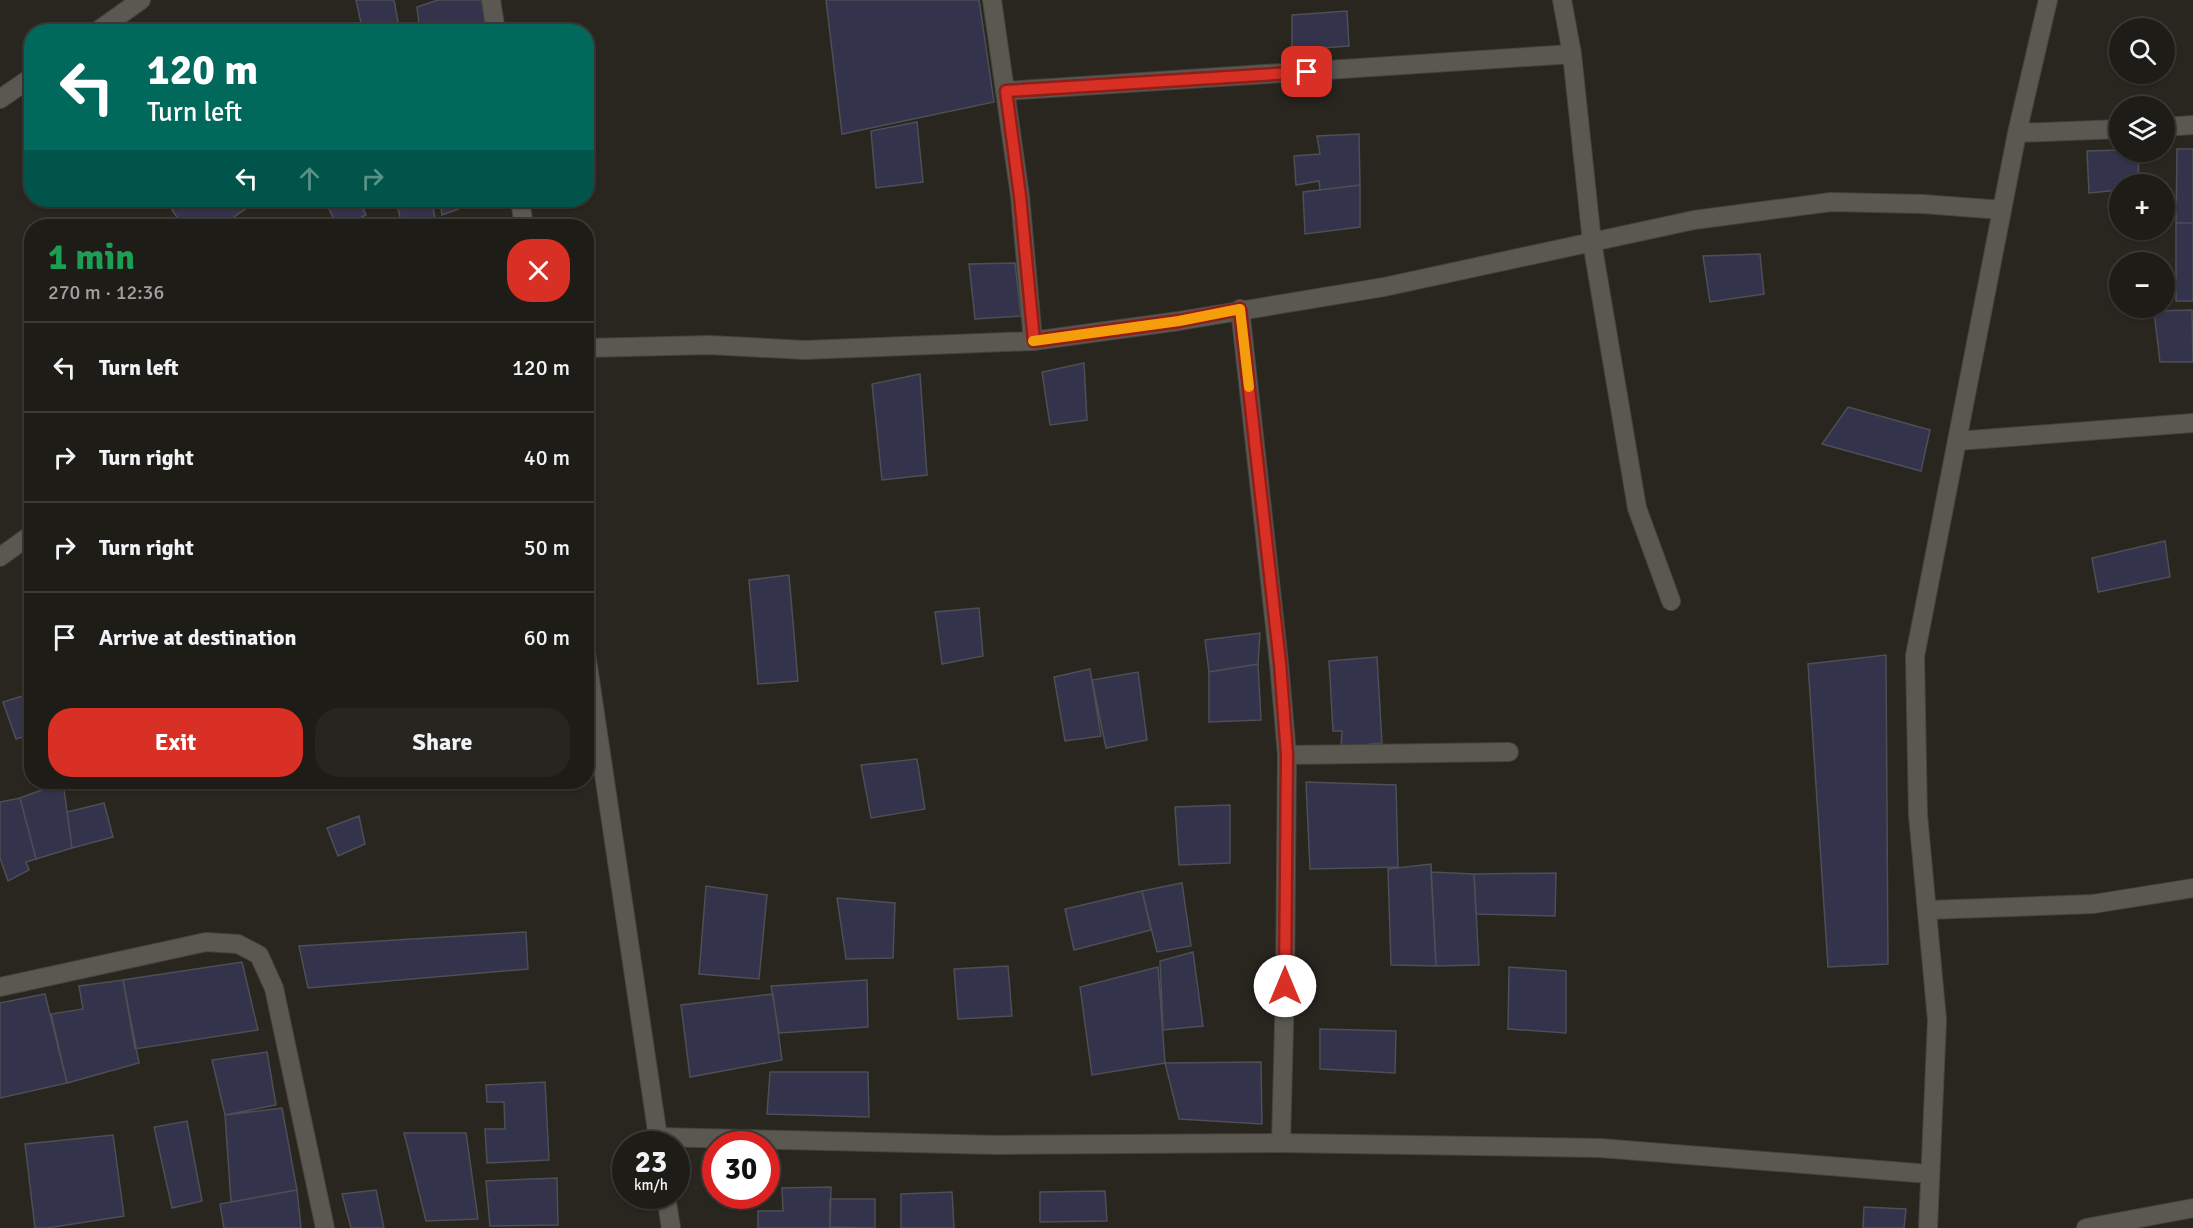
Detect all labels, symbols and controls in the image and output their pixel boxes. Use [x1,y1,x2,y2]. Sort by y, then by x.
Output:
map controls [2109,18,2175,318]
button: search [2109,18,2175,84]
text: 120 m [147,45,258,96]
pin [1281,46,1332,97]
icon: left [48,48,126,126]
icon: arrive [1290,55,1323,88]
text: Turn left [147,96,242,129]
button: layers [2109,96,2175,162]
icon: left [230,162,263,195]
icon: ahead [293,162,326,195]
icon: right [356,162,389,195]
button: + [2109,174,2175,240]
text: 1 min [48,235,135,280]
button: close [507,239,570,302]
button: − [2109,252,2175,318]
text: 270 m · 12:36 [48,280,164,305]
icon: left [48,351,81,384]
text: Turn left [99,354,179,381]
text: 120 m [512,354,570,381]
icon: right [48,441,81,474]
text: Turn right [99,444,194,471]
text: 40 m [524,444,570,471]
icon: right [48,531,81,564]
text: Turn right [99,534,194,561]
text: 50 m [524,534,570,561]
icon: arrive [48,621,81,654]
text: Arrive at destination [99,624,296,651]
text: 60 m [524,624,570,651]
button: Exit [48,708,303,777]
button: Share [315,708,570,777]
position arrow [1253,954,1317,1018]
speed limit sign: 30 [702,1131,780,1209]
text: 23 [635,1144,667,1181]
text: km/h [634,1176,668,1194]

